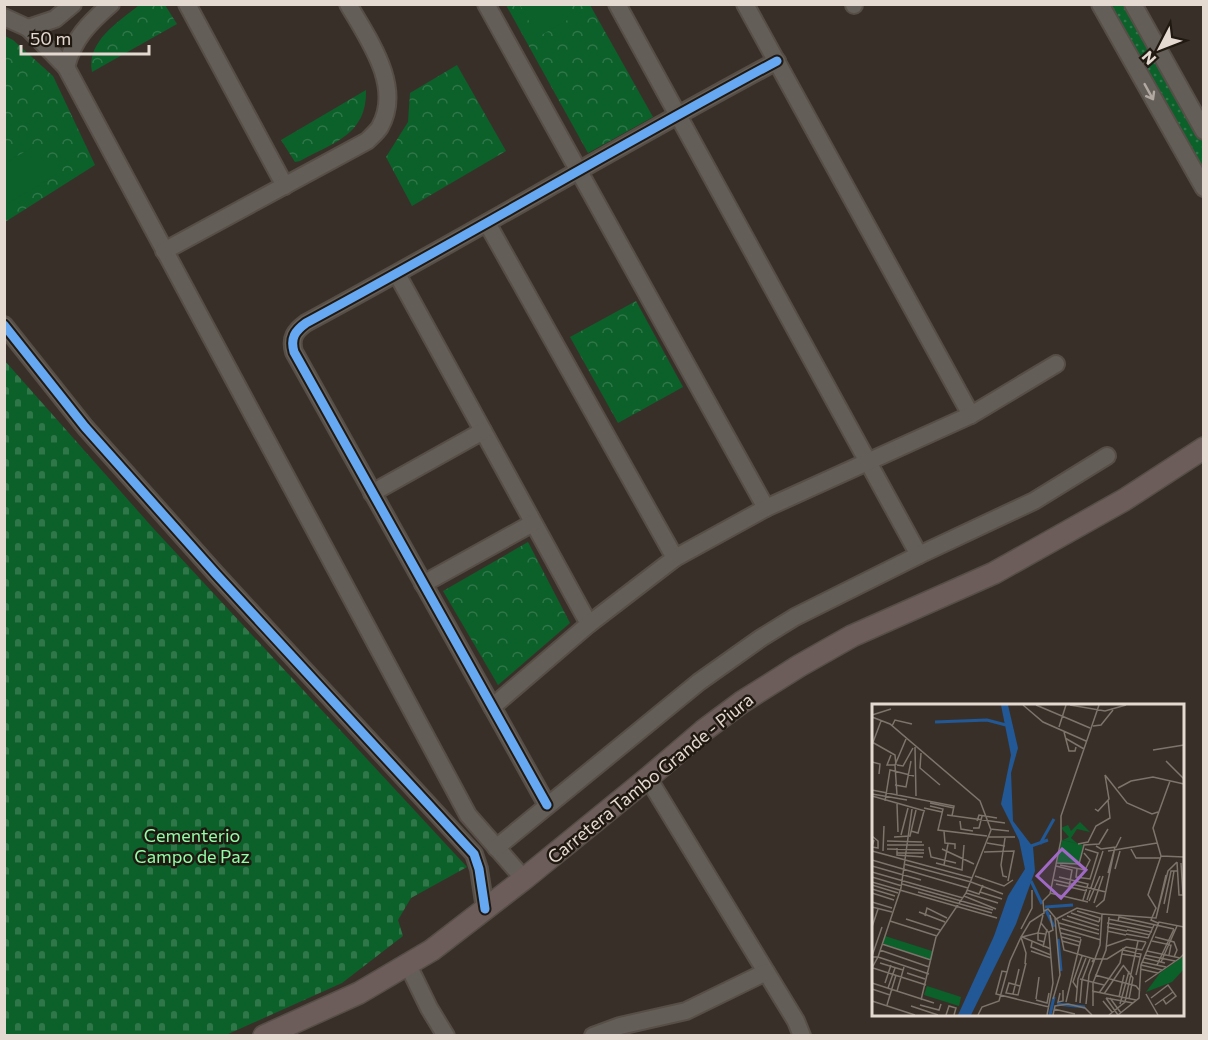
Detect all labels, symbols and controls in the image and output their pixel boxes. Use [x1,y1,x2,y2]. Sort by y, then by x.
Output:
scale bar [21,18,148,56]
north arrow [1130,18,1190,78]
text: 50 m [30,27,71,49]
text: N [1137,48,1160,69]
one-way arrow [1144,83,1156,100]
street label: Carretera Tambo Grande - Piura [543,688,757,868]
inset map [872,704,1184,1016]
park label: Cementerio Campo de Paz [134,824,250,867]

